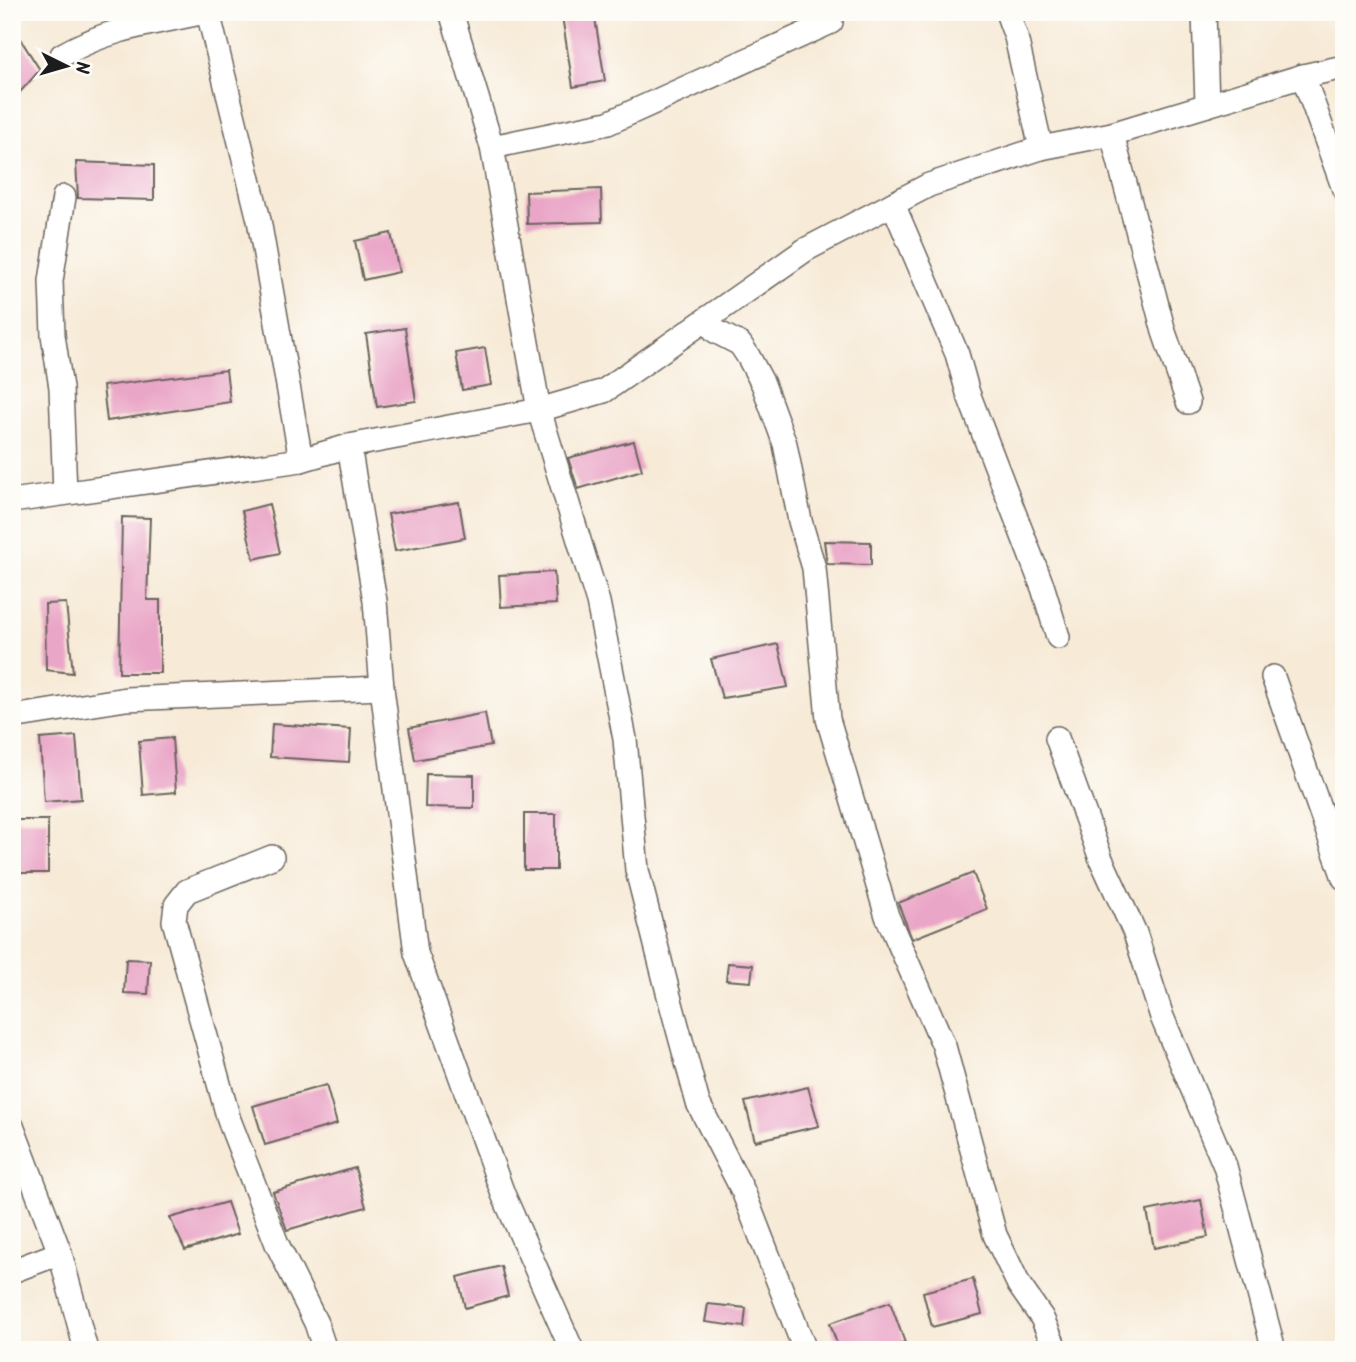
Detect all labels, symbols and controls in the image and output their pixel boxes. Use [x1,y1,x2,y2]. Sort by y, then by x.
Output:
north arrow [32,32,102,102]
text: N [65,60,96,75]

